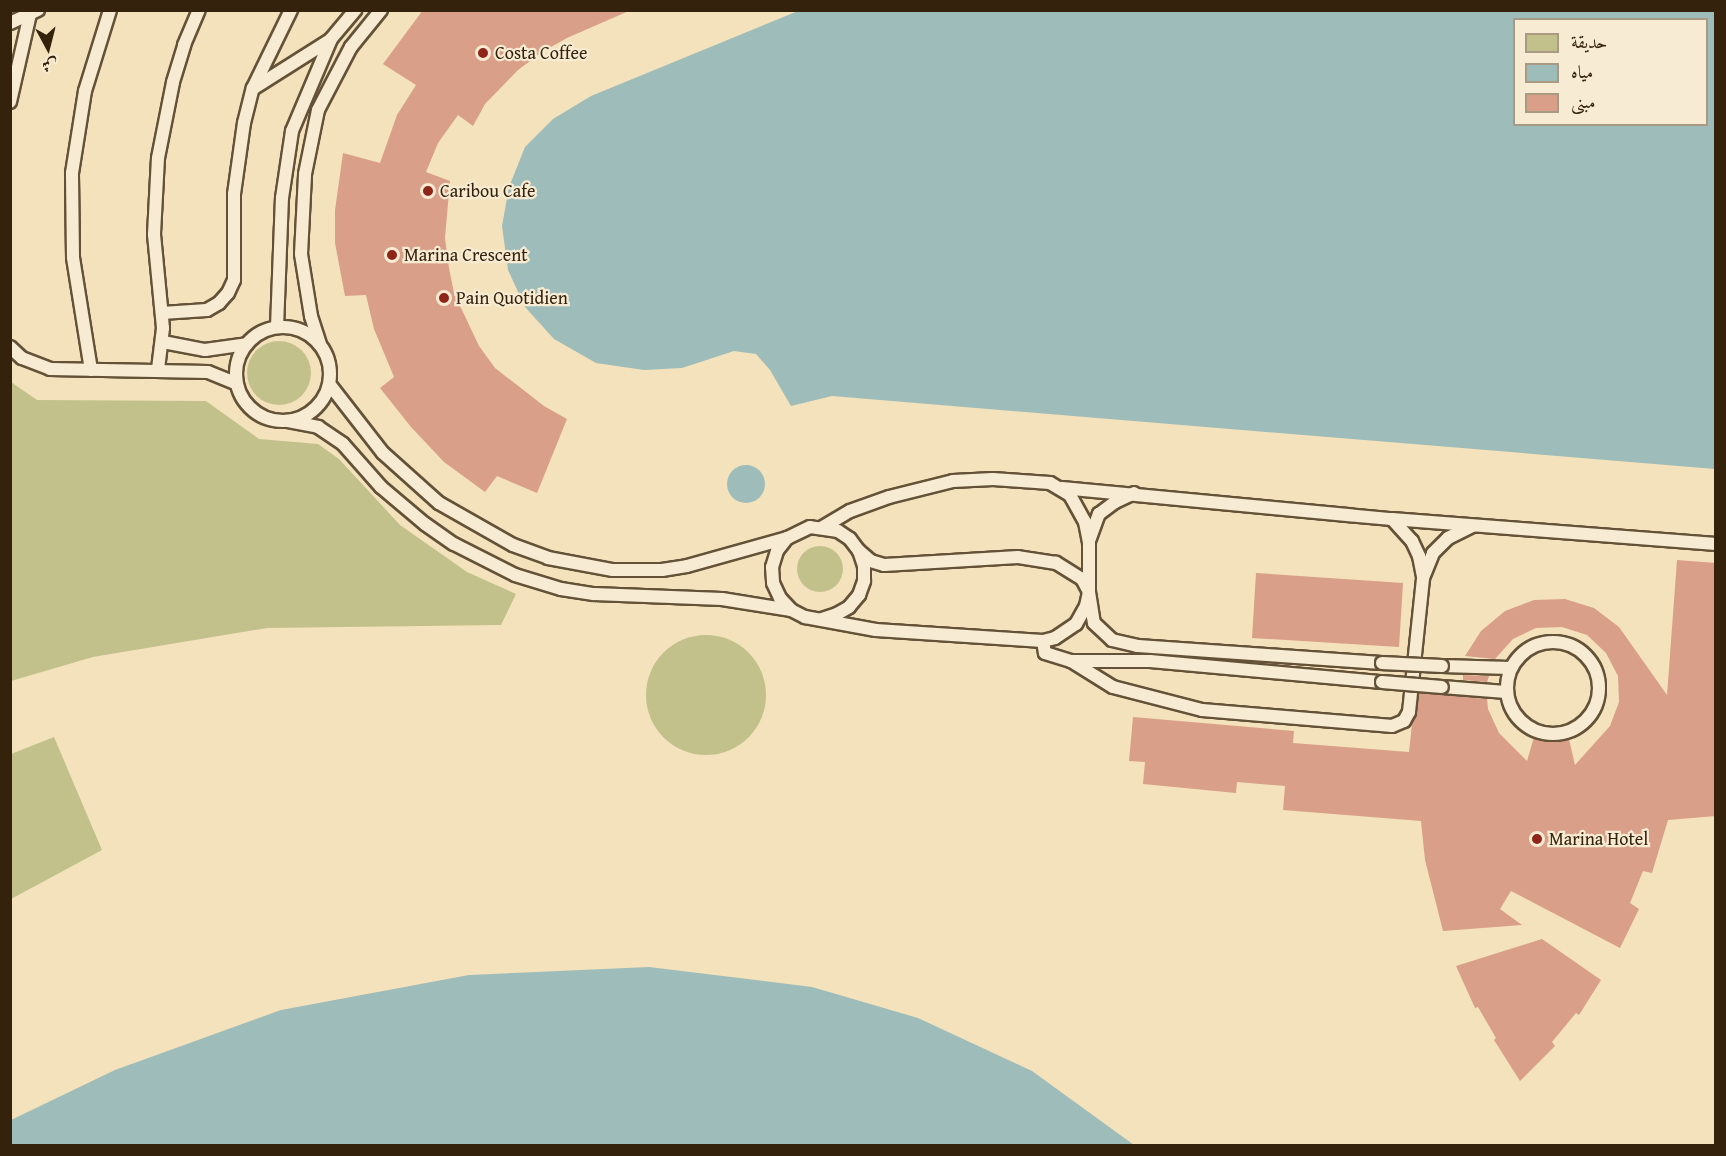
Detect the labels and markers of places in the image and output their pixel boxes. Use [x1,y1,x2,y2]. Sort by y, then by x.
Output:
place label: Costa Coffee [495,42,587,64]
marker: Costa Coffee [476,46,490,60]
place label: Caribou Cafe [440,180,535,202]
marker: Caribou Cafe [421,184,435,198]
place label: Marina Crescent [404,244,528,266]
marker: Marina Crescent [385,248,399,262]
place label: Pain Quotidien [456,287,568,309]
marker: Pain Quotidien [437,291,451,305]
place label: Marina Hotel [1549,828,1648,850]
marker: Marina Hotel [1530,832,1544,846]

